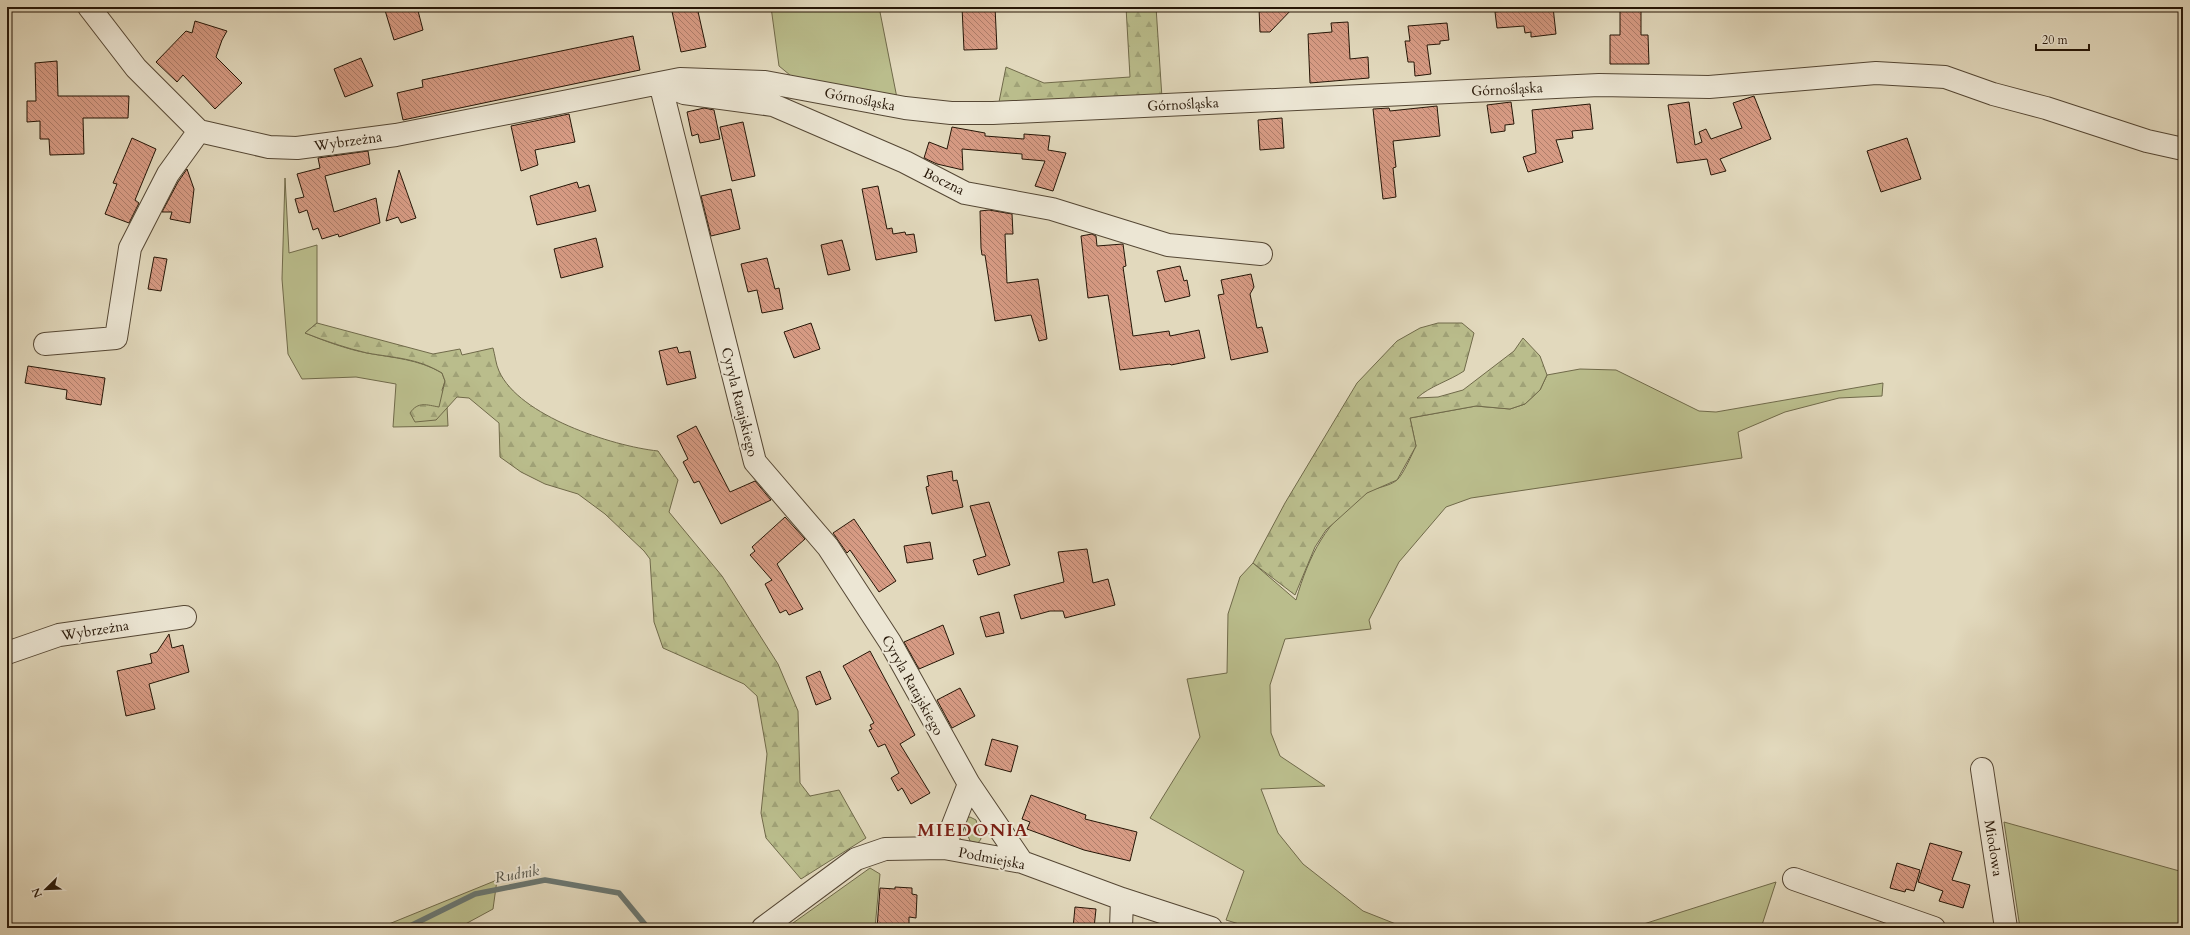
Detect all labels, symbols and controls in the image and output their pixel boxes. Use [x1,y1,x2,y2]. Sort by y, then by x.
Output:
scale bar [2036,26,2089,52]
text: 20 m [2042,32,2069,48]
street label: Górnośląska [1471,78,1543,101]
street label: Górnośląska [823,83,897,116]
street label: Górnośląska [1147,93,1219,116]
street label: Wybrzeżna [312,127,383,156]
street label: Boczna [920,163,968,200]
street label: Cyryla Ratajskiego [717,345,762,459]
street label: Wybrzeżna [59,616,130,645]
street label: Cyryla Ratajskiego [877,632,948,739]
district label: MIEDONIA [917,818,1029,843]
street label: Miodowa [1980,818,2007,878]
street label: Podmiejska [957,843,1027,874]
water label: Rudnik [493,860,541,888]
north arrow [26,869,66,909]
text: N [28,885,46,900]

